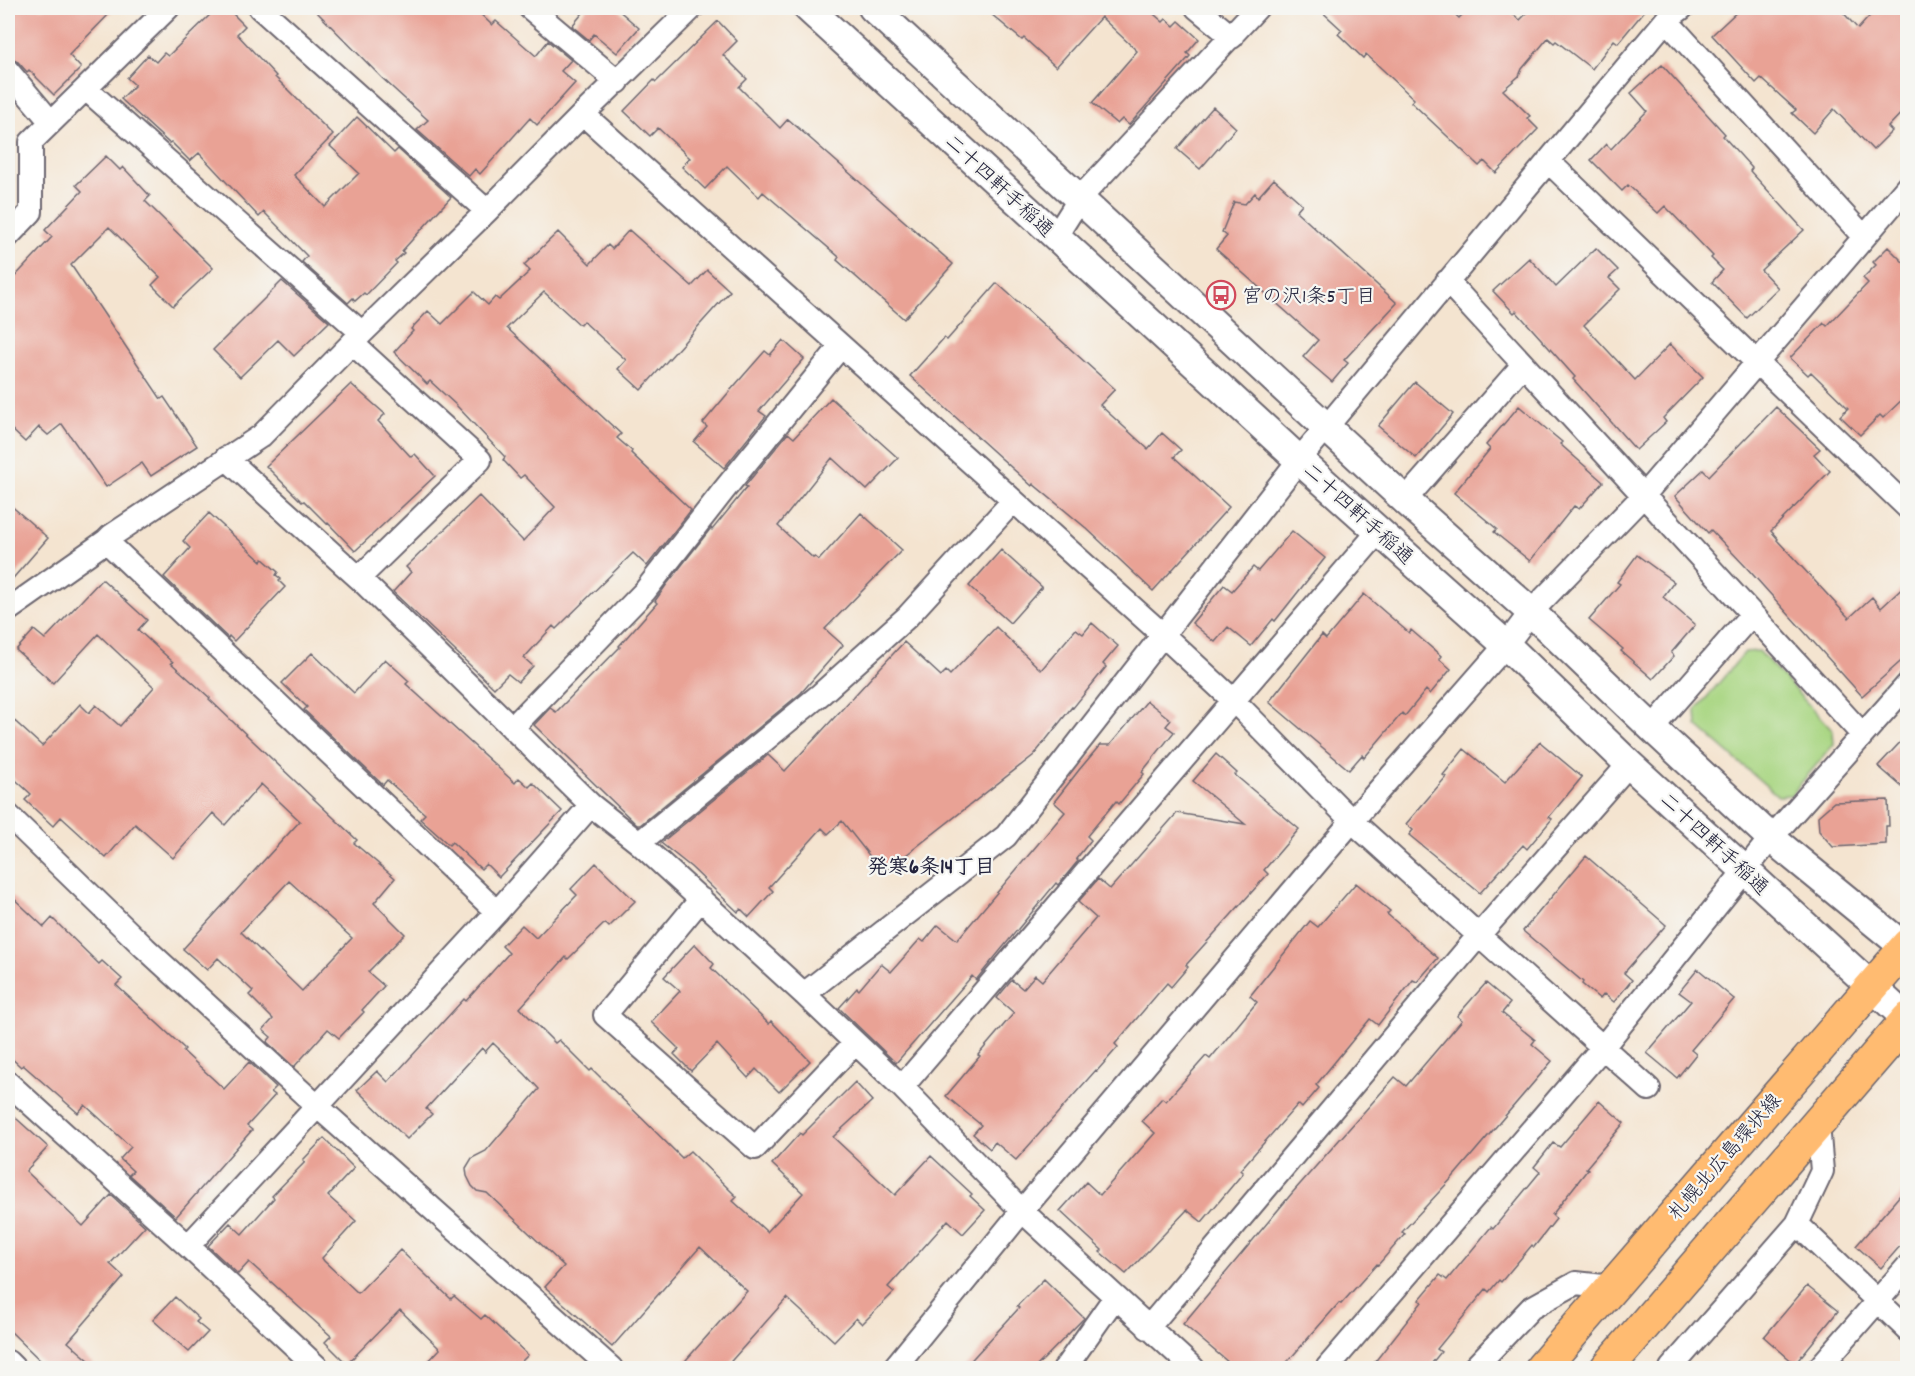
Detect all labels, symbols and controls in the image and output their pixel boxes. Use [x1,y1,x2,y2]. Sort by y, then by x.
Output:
street label: 二十四軒手稲通 [937,129,1059,245]
bus stop icon: 宮の沢1条5丁目 [1205,279,1237,311]
place label: 宮の沢1条5丁目 [1242,284,1376,312]
street label: 二十四軒手稲通 [1296,458,1418,572]
street label: 二十四軒手稲通 [1652,787,1774,903]
district label: 発寒6条14丁目 [867,854,995,884]
street label: 札幌北広島環状線 [1663,1088,1789,1228]

